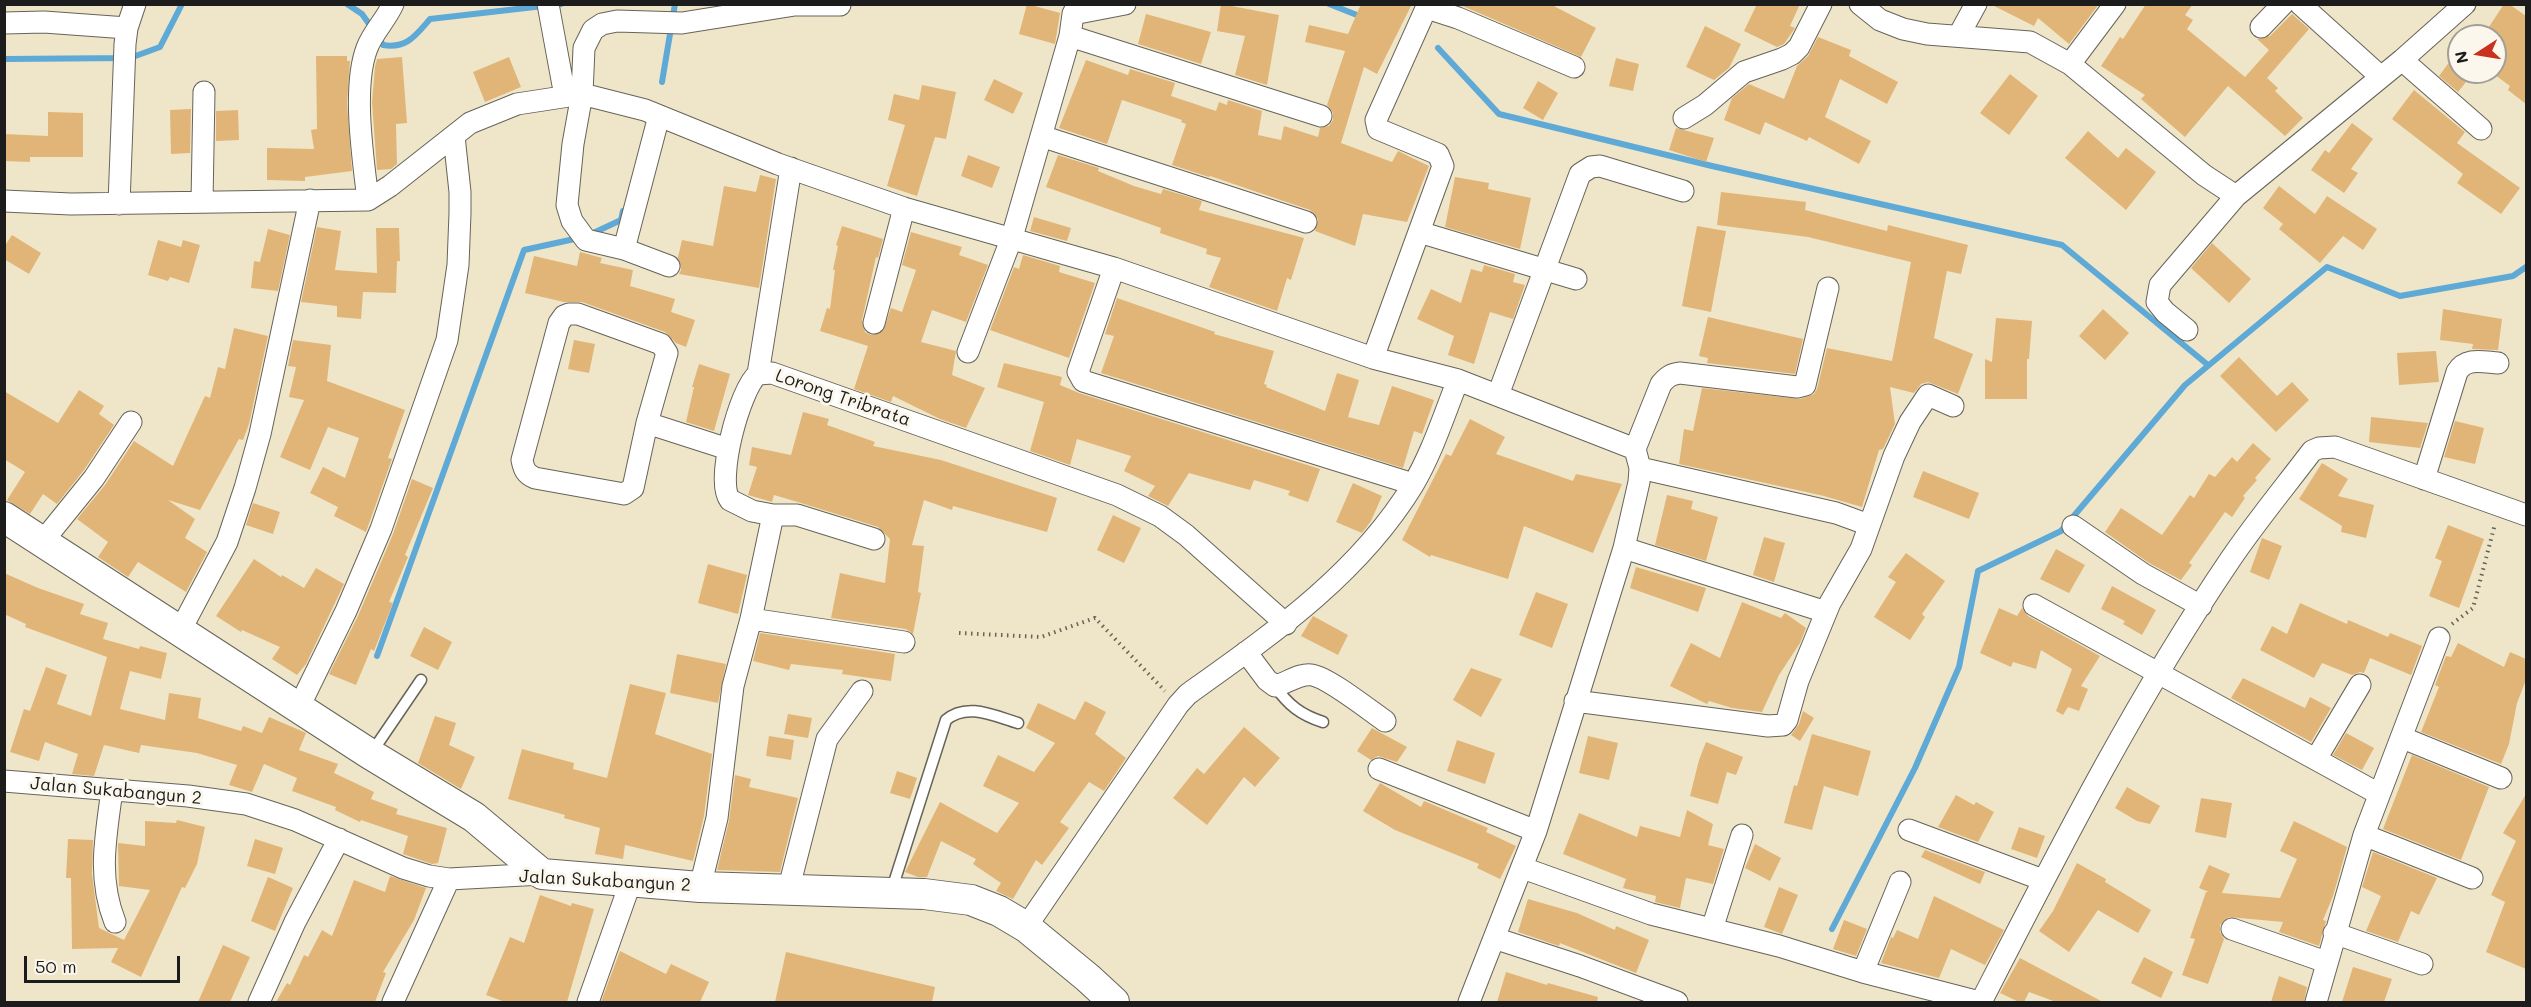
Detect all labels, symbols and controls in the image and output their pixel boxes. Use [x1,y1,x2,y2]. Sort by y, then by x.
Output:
north arrow [2447,24,2507,84]
text: N [2449,49,2472,66]
street label: Lorong Tribrata [773,365,913,431]
street label: Jalan Sukabangun 2 [29,773,203,809]
street label: Jalan Sukabangun 2 [519,866,691,896]
scale bar [27,944,183,982]
text: 50 m [35,954,77,978]

